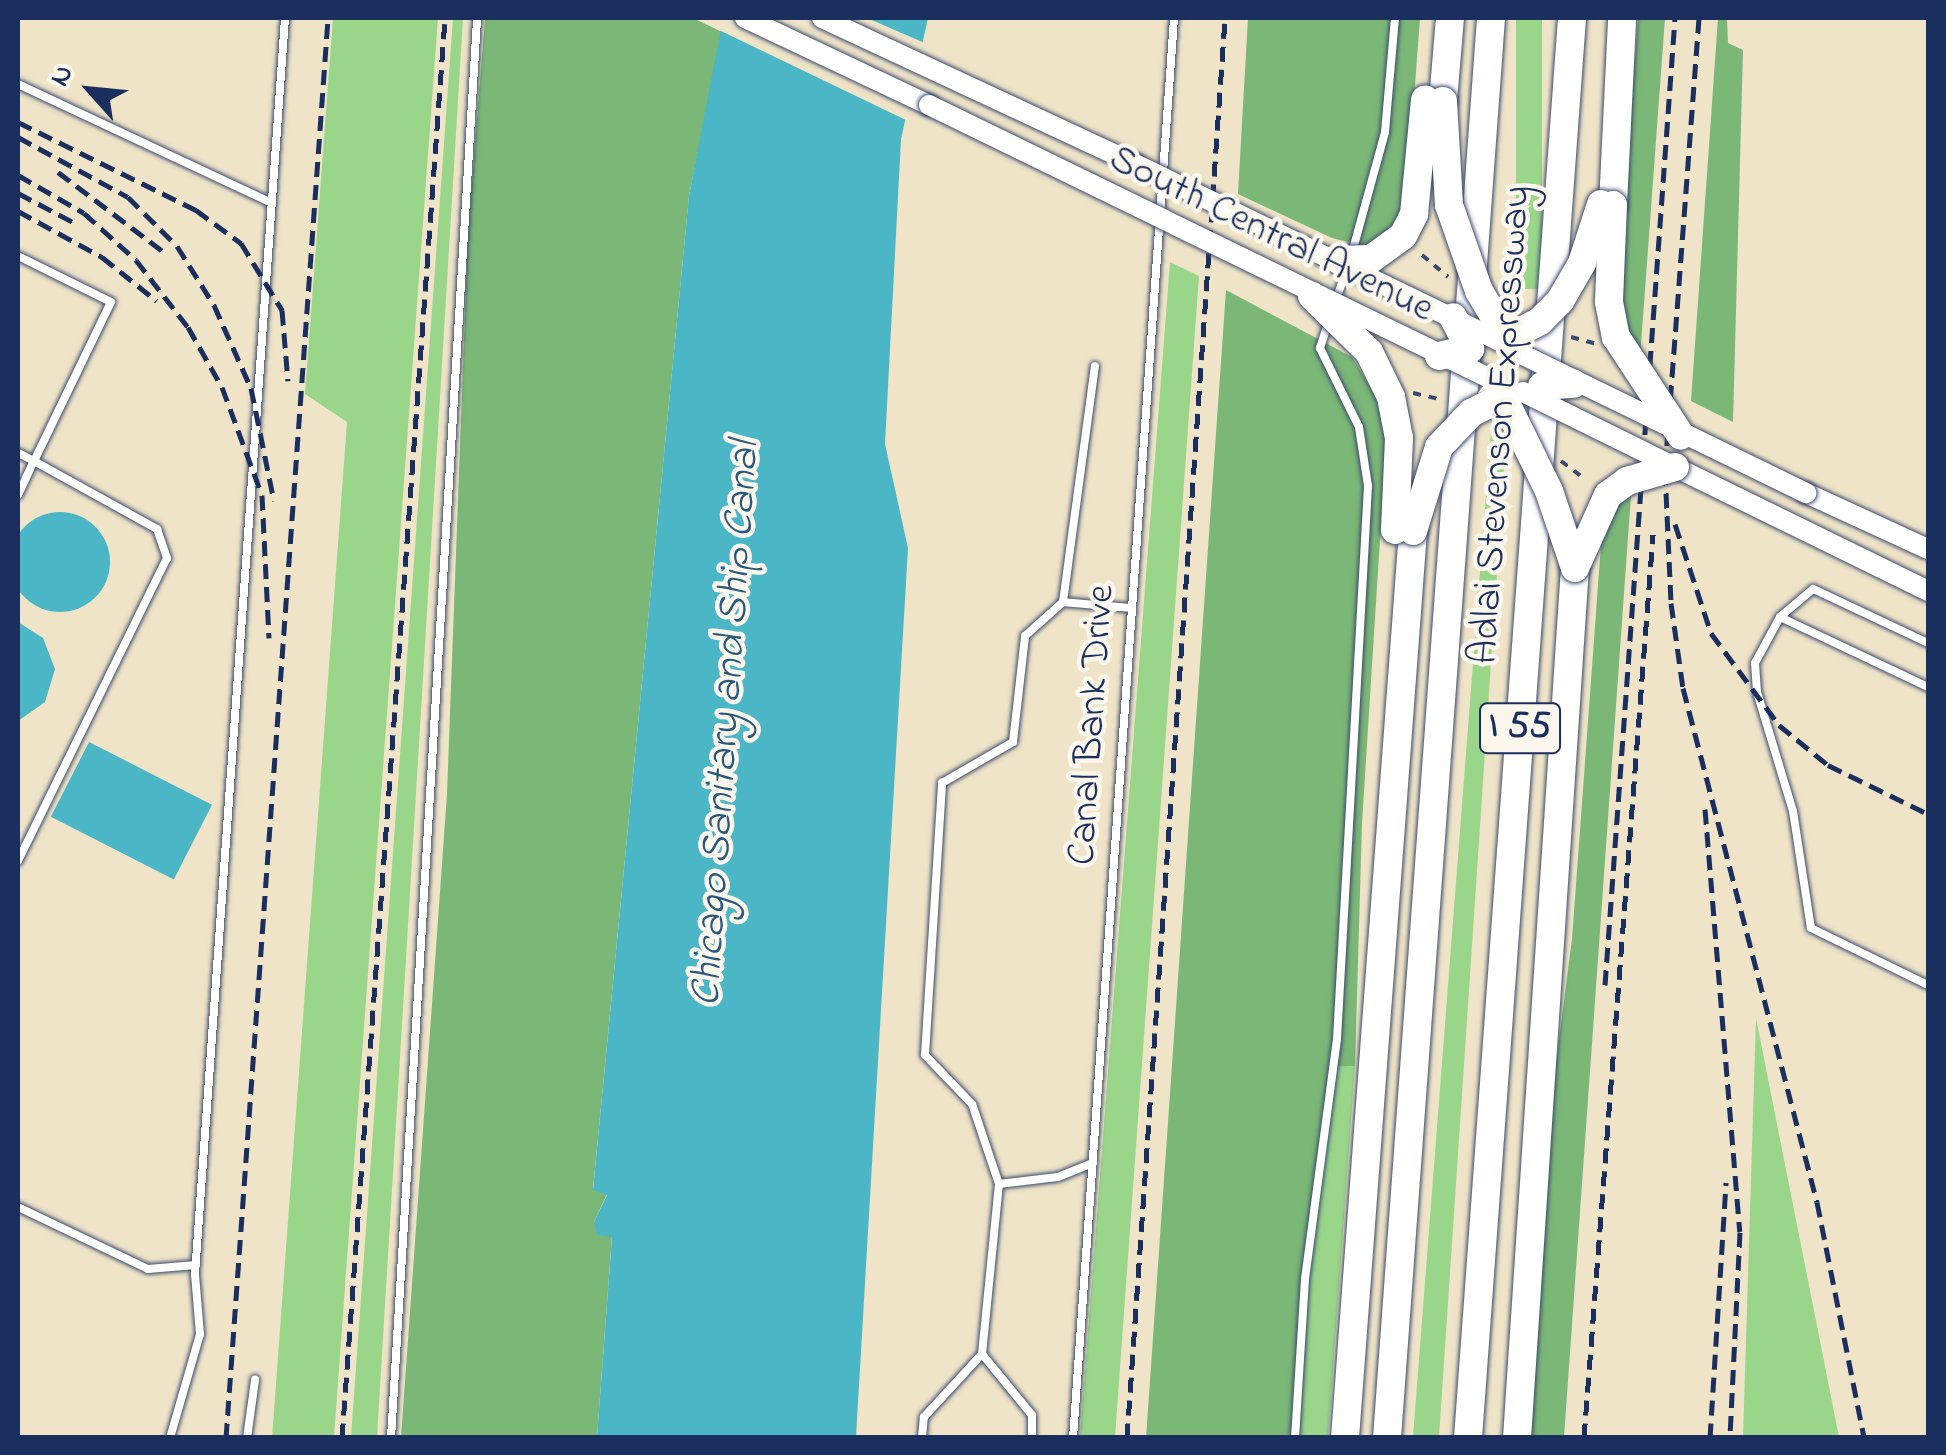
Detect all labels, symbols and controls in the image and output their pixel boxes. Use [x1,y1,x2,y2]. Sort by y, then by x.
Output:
north arrow [40,40,140,140]
text: N [40,58,85,94]
street label: South Central Avenue [1101,136,1441,334]
street label: Adlai Stevenson Expressway [1461,184,1543,666]
water label: Chicago Sanitary and Ship Canal [682,440,772,1008]
street label: Canal Bank Drive [1059,583,1127,867]
road number: I 55 [1478,695,1562,761]

